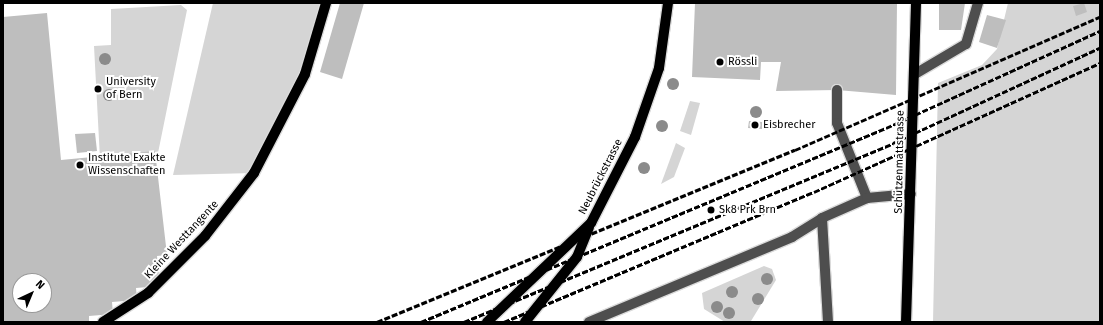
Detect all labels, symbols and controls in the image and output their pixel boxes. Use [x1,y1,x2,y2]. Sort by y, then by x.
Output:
place label: Rössli [728,55,757,69]
marker: Rössli [715,57,725,67]
place label: University of Bern [106,76,156,102]
marker: University of Bern [93,84,103,94]
street label: Schützenmattstrasse [892,110,908,214]
place label: Eisbrecher [763,118,816,132]
marker: Eisbrecher [750,120,760,130]
street label: Neubrückstrasse [576,137,626,217]
place label: Institute Exakte Wissenschaften [88,152,166,178]
marker: Institute Exakte Wissenschaften [75,160,85,170]
street label: Kleine Westtangente [142,198,222,282]
place label: Sk8 Prk Brn [719,203,776,217]
marker: Sk8 Prk Brn [706,205,716,215]
north arrow [12,273,52,313]
text: N [33,278,47,292]

